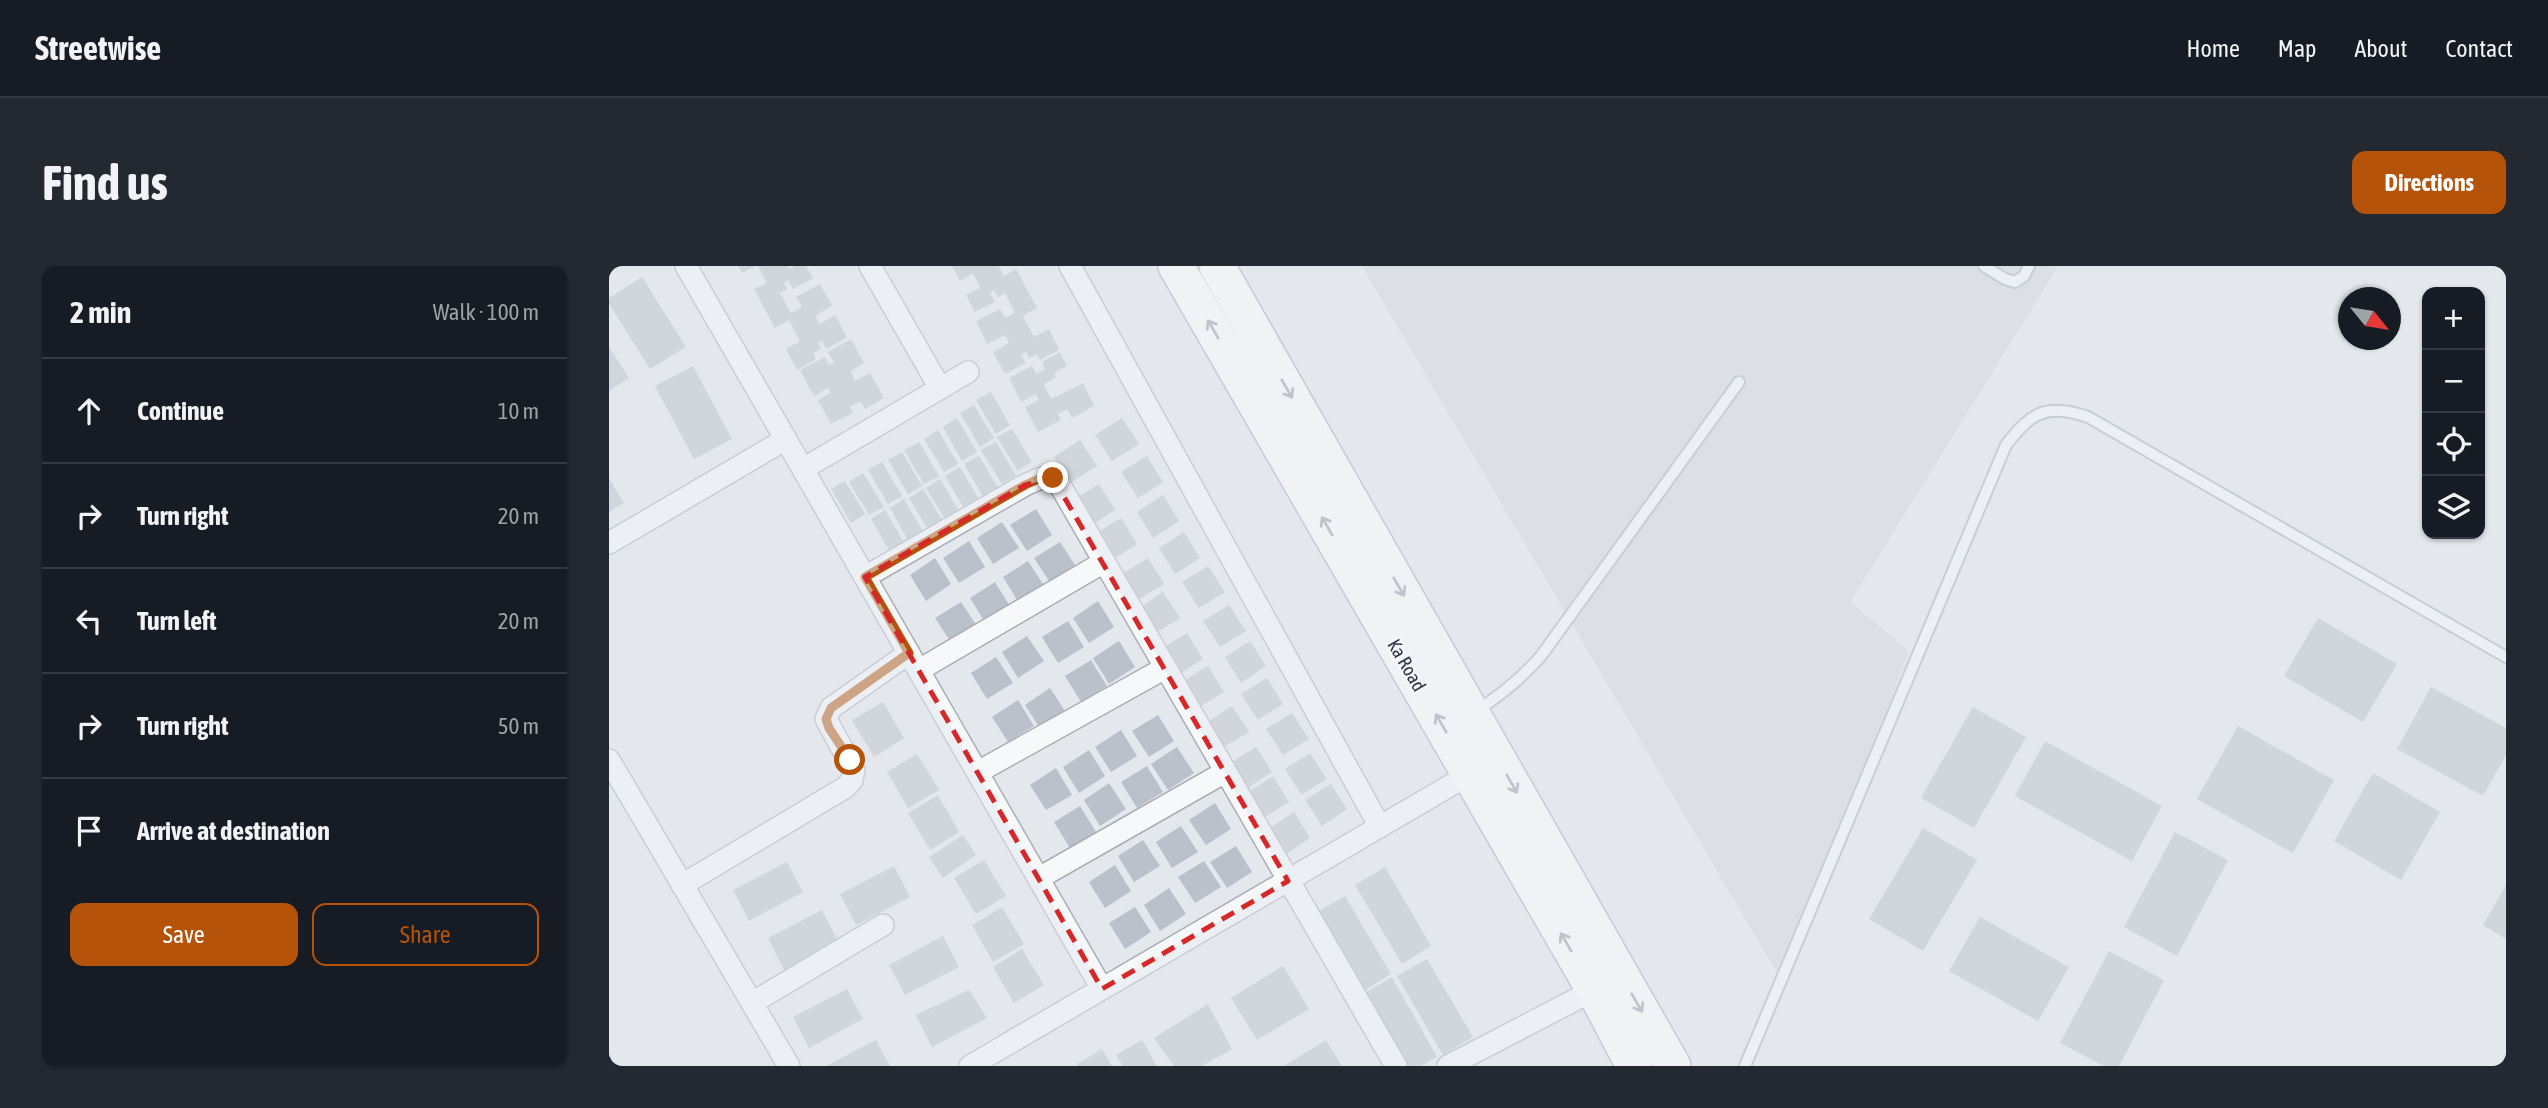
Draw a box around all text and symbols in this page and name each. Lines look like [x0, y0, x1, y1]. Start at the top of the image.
text: Streetwise [35, 29, 161, 67]
text: Home [2186, 35, 2240, 62]
text: Map [2278, 35, 2316, 62]
text: About [2354, 35, 2407, 62]
text: Contact [2445, 35, 2513, 62]
button: Directions [2352, 151, 2506, 214]
text: Find us [42, 154, 168, 210]
north arrow [2338, 287, 2401, 350]
map controls [2422, 287, 2485, 539]
button: + [2422, 287, 2485, 350]
text: 2 min [70, 295, 131, 329]
text: Walk · 100 m [433, 299, 539, 325]
one-way arrow [1206, 320, 1220, 340]
button: − [2422, 350, 2485, 413]
one-way arrow [1280, 379, 1294, 399]
icon: ahead [70, 392, 108, 430]
text: Continue [137, 396, 224, 426]
text: 10 m [498, 398, 539, 424]
button: locate [2422, 413, 2485, 476]
route end [1037, 462, 1068, 493]
button: layers [2422, 476, 2485, 539]
icon: right [70, 497, 108, 535]
text: Turn right [137, 501, 228, 531]
text: 20 m [498, 503, 539, 529]
one-way arrow [1320, 517, 1334, 537]
one-way arrow [1392, 576, 1406, 596]
icon: left [70, 602, 108, 640]
text: Turn left [137, 606, 217, 636]
text: 20 m [498, 608, 539, 634]
street label: Ka Road [1383, 635, 1431, 695]
icon: right [70, 707, 108, 745]
text: Turn right [137, 711, 228, 741]
text: 50 m [498, 713, 539, 739]
one-way arrow [1434, 713, 1447, 734]
route start [834, 744, 865, 775]
one-way arrow [1505, 774, 1519, 794]
icon: arrive [70, 812, 108, 850]
text: Arrive at destination [137, 816, 330, 846]
button: Save [70, 903, 298, 966]
button: Share [312, 903, 539, 966]
one-way arrow [1559, 932, 1573, 952]
one-way arrow [1630, 993, 1644, 1013]

